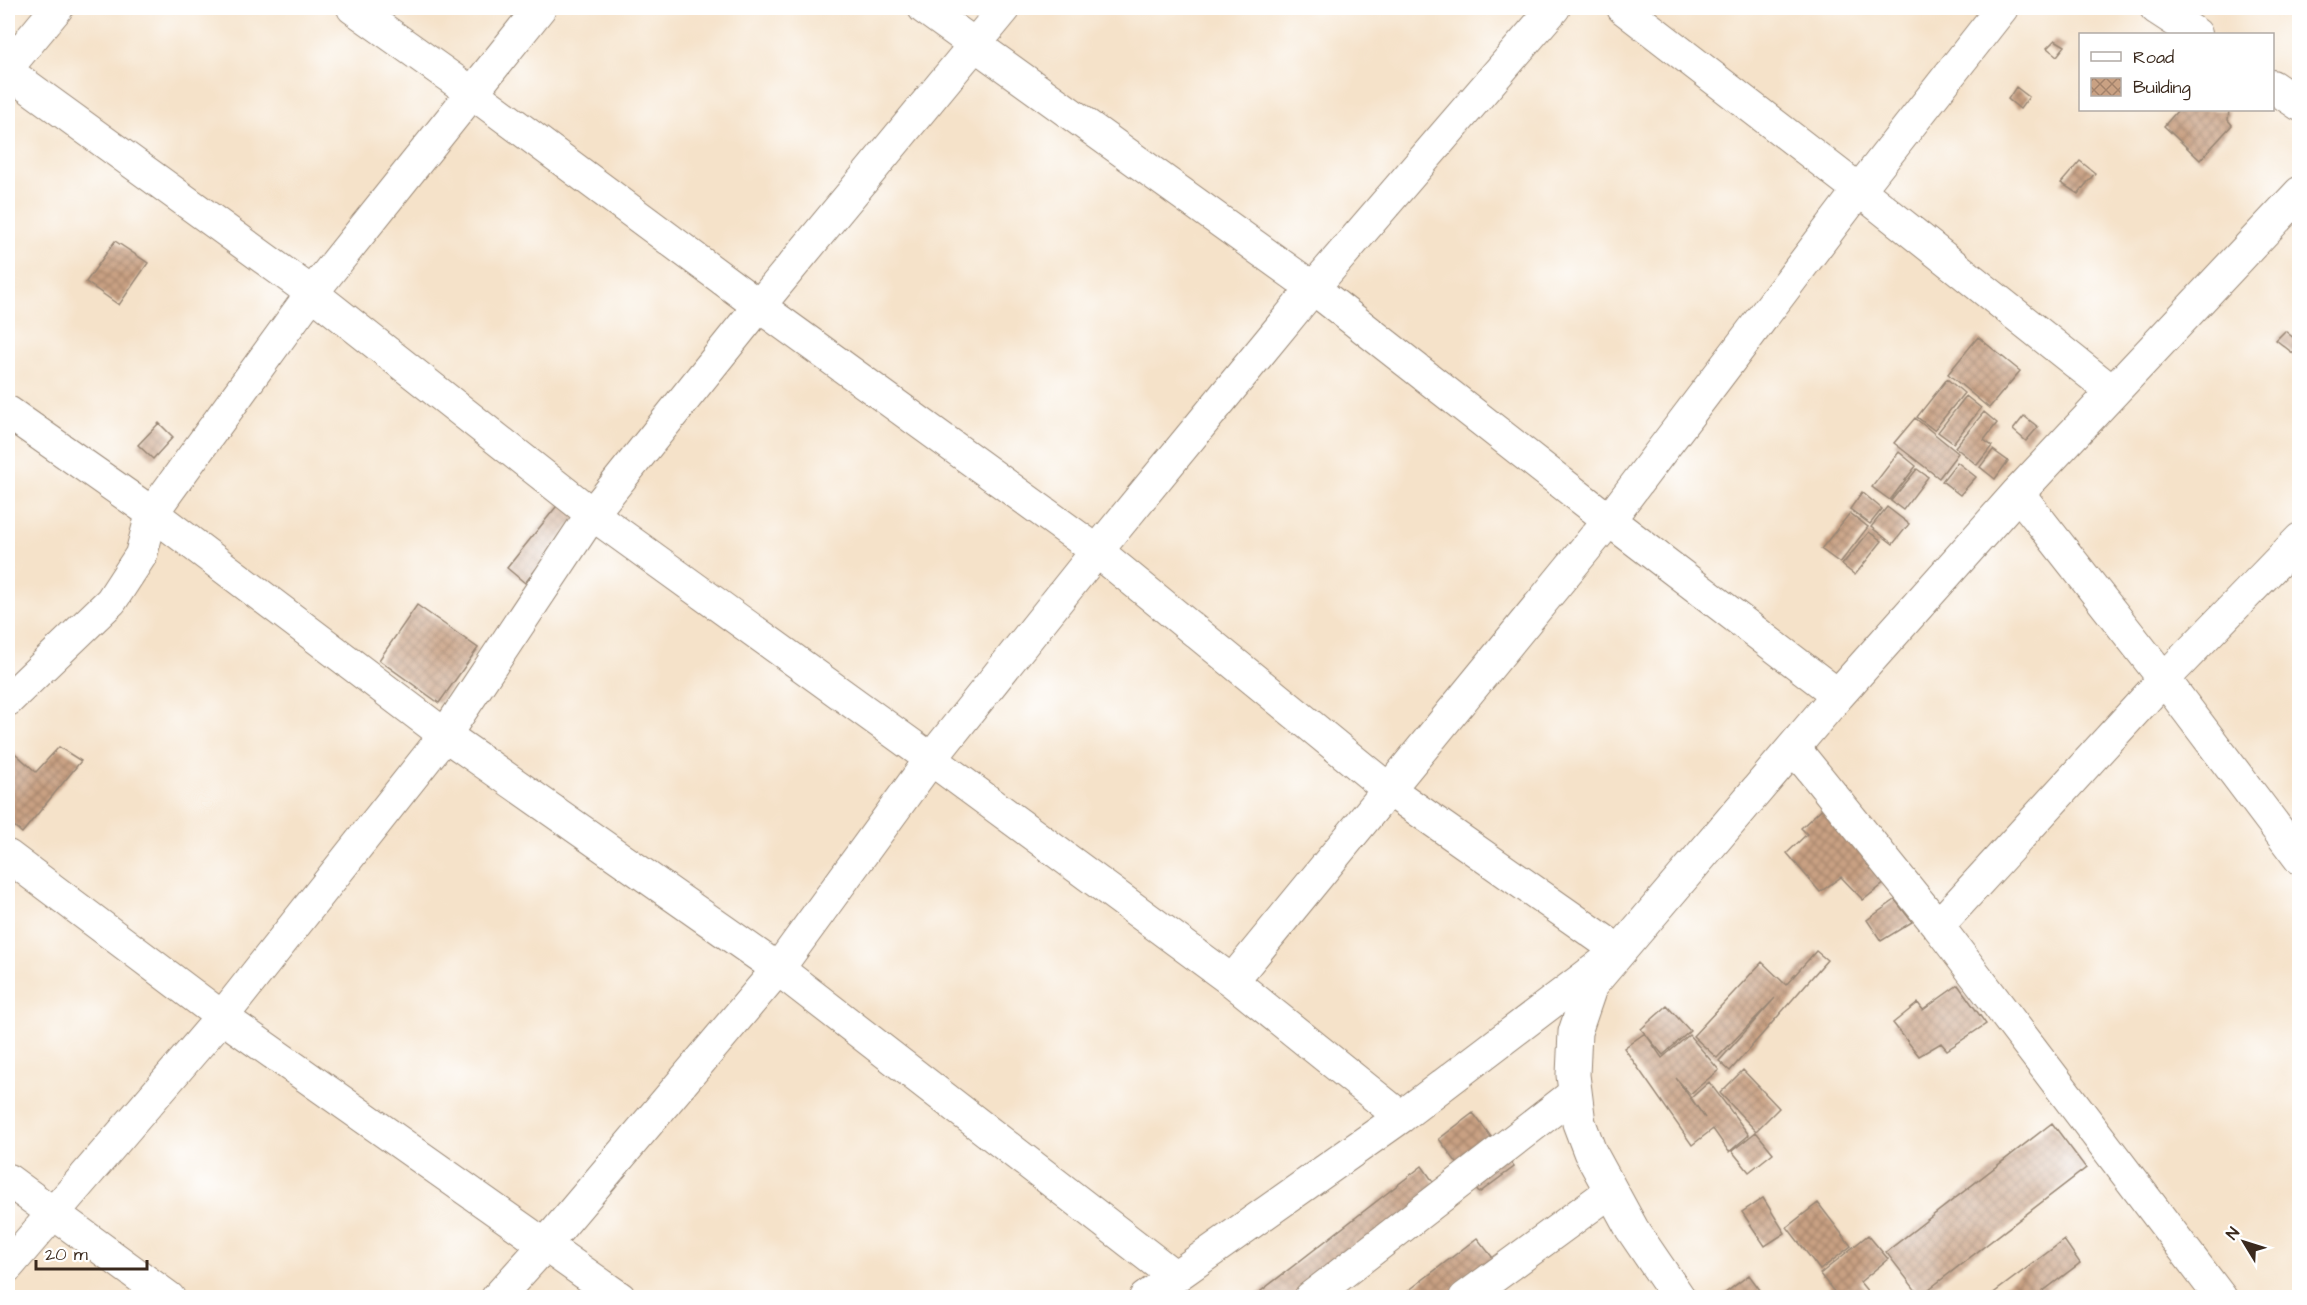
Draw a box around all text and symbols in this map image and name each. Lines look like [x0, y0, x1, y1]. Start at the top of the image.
legend [2079, 33, 2274, 111]
text: Road [2133, 45, 2174, 70]
text: Building [2133, 75, 2191, 101]
north arrow [2214, 1212, 2274, 1272]
text: N [2221, 1223, 2245, 1244]
scale bar [36, 1233, 147, 1271]
text: 20 m [45, 1242, 88, 1267]

